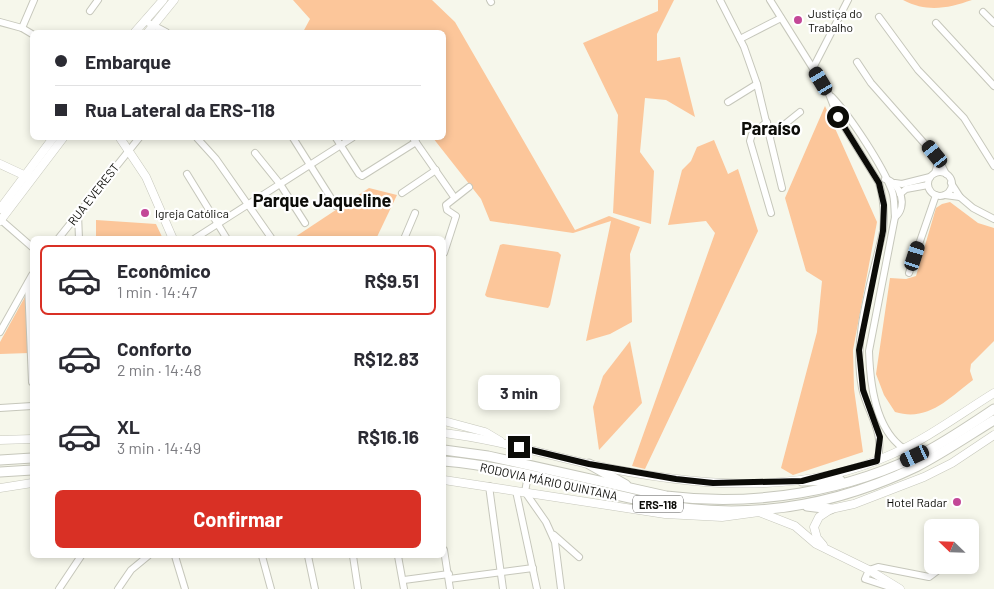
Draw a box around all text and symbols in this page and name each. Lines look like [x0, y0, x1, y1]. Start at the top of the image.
place label: Justiça do Trabalho [808, 6, 862, 34]
marker: Justiça do Trabalho [792, 14, 804, 26]
text: Embarque [85, 50, 171, 73]
car [806, 64, 835, 98]
text: Rua Lateral da ERS-118 [85, 98, 275, 121]
route start [827, 106, 849, 128]
district label: Paraíso [741, 117, 801, 139]
car [919, 138, 950, 170]
street label: RUA EVEREST [65, 160, 122, 228]
district label: Parque Jaqueline [253, 189, 391, 211]
place label: Igreja Católica [155, 206, 229, 220]
marker: Igreja Católica [139, 207, 151, 219]
car [903, 239, 926, 273]
icon: car [57, 258, 102, 303]
text: Econômico [117, 259, 211, 282]
text: R$9.51 [364, 269, 419, 292]
text: 1 min · 14:47 [117, 282, 197, 301]
icon: car [57, 336, 102, 381]
text: Conforto [117, 337, 192, 360]
text: R$12.83 [353, 347, 419, 370]
text: 2 min · 14:48 [117, 360, 201, 379]
callout: 3 min [478, 374, 560, 410]
text: 3 min [500, 383, 538, 402]
icon: car [57, 414, 102, 459]
text: XL [117, 415, 140, 438]
text: R$16.16 [357, 425, 419, 448]
route end [508, 436, 530, 458]
text: 3 min · 14:49 [117, 438, 201, 457]
car [898, 443, 931, 469]
street label: RODOVIA MÁRIO QUINTANA [479, 460, 619, 502]
button: Confirmar [55, 490, 421, 548]
place label: Hotel Radar [886, 495, 948, 509]
road number: ERS-118 [633, 496, 683, 512]
marker: Hotel Radar [951, 496, 963, 508]
north arrow [924, 519, 979, 574]
map controls [924, 519, 979, 574]

